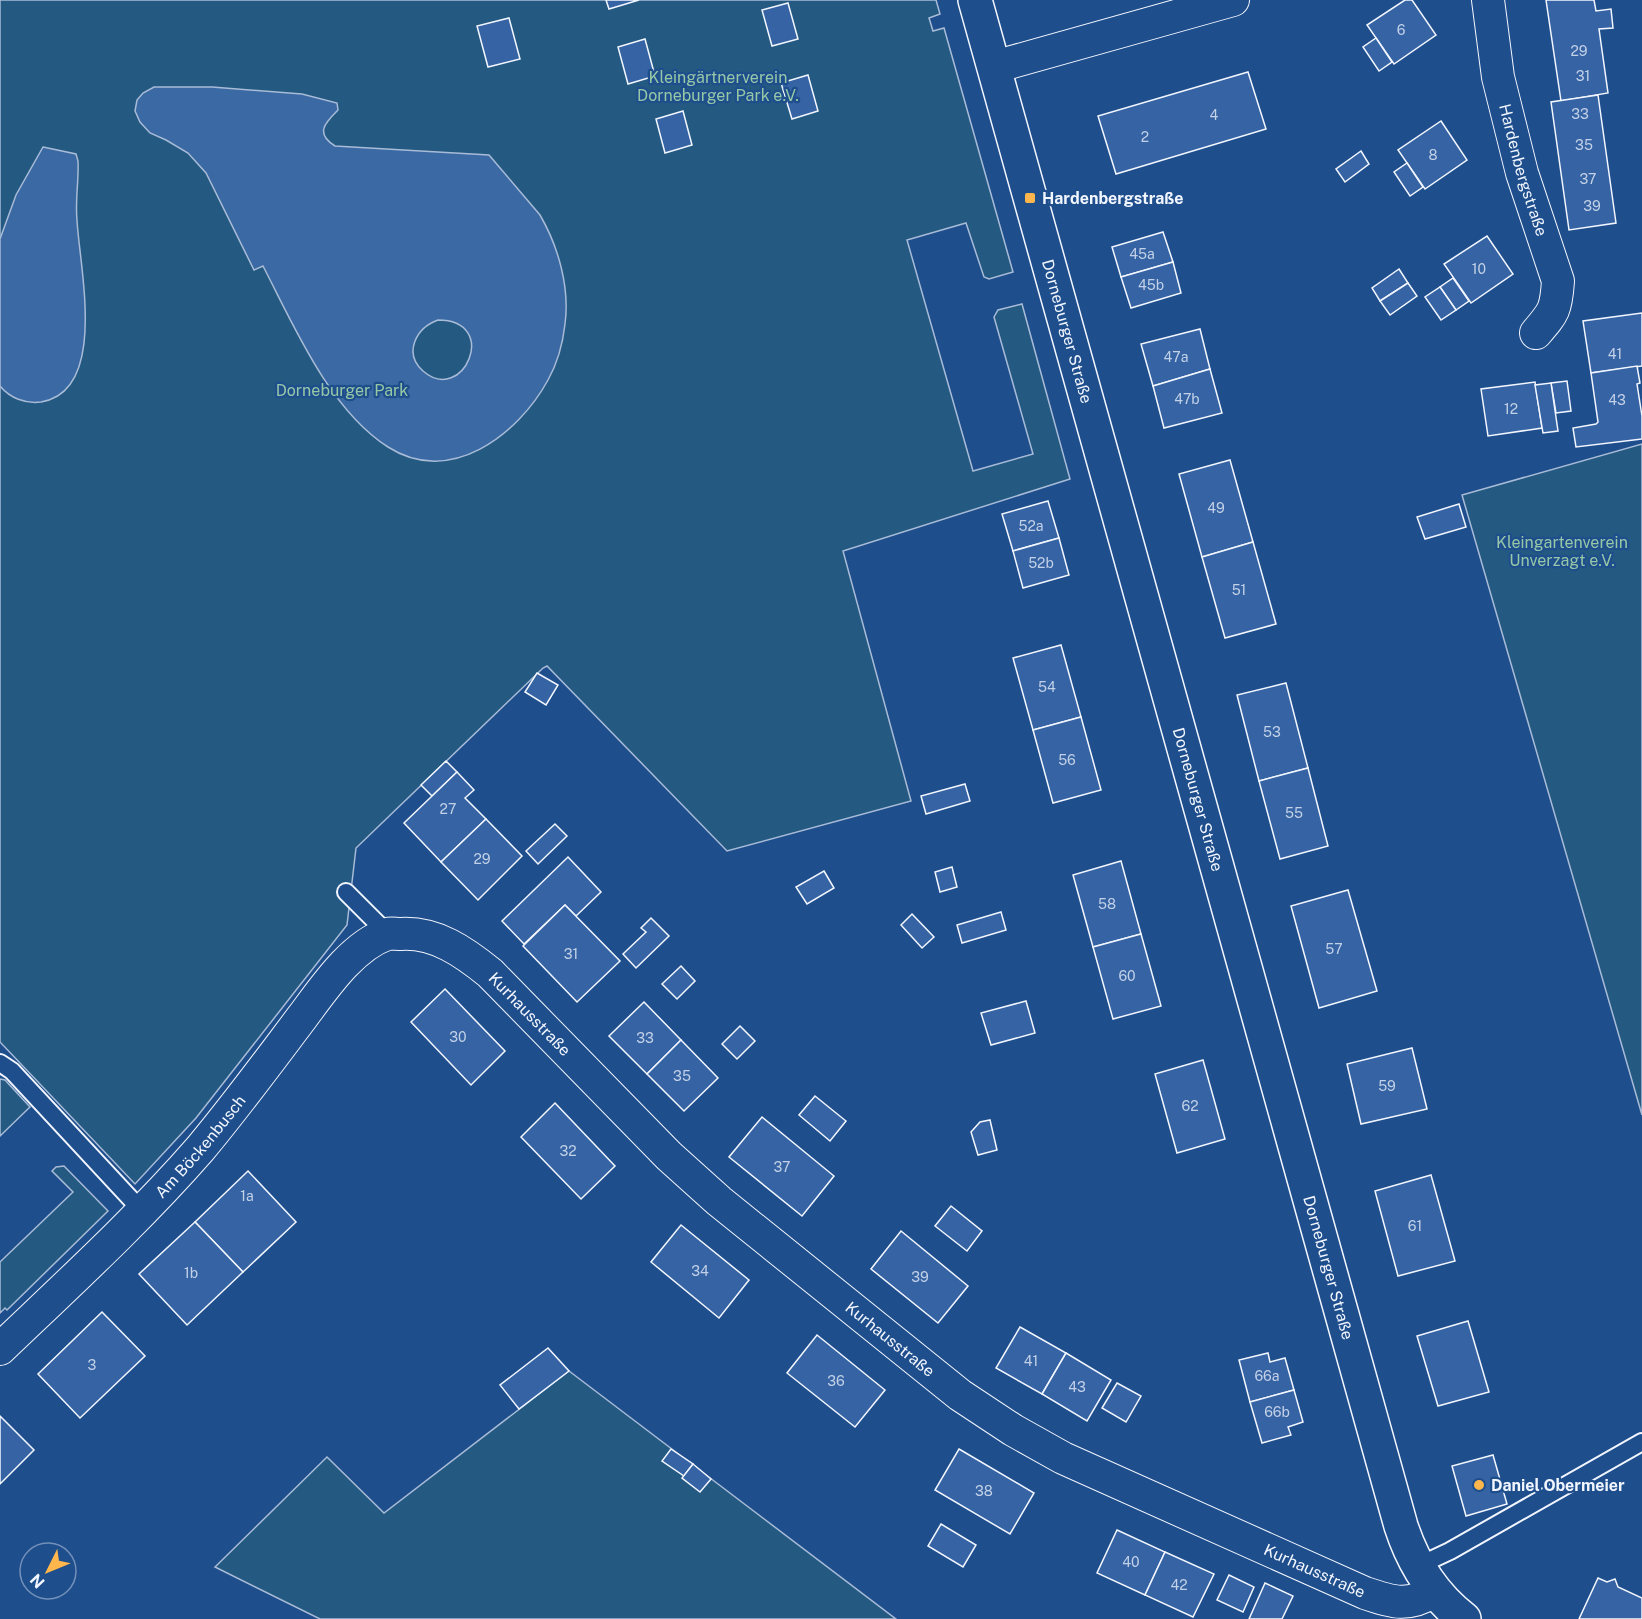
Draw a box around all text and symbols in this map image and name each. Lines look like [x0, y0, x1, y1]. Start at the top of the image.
house number: 6 [1397, 22, 1406, 38]
house number: 29 [1570, 43, 1588, 59]
park label: Kleingärtnerverein Dorneburger Park e.V. [637, 68, 799, 105]
house number: 31 [1576, 68, 1590, 84]
street label: Hardenbergstraße [1495, 102, 1551, 239]
house number: 33 [1571, 106, 1589, 122]
house number: 4 [1210, 107, 1219, 123]
house number: 2 [1141, 129, 1149, 145]
house number: 35 [1575, 137, 1593, 153]
house number: 8 [1428, 147, 1438, 163]
house number: 37 [1580, 171, 1596, 187]
place label: Hardenbergstraße [1042, 189, 1183, 208]
marker: Hardenbergstraße [1023, 191, 1037, 205]
house number: 39 [1583, 198, 1601, 214]
house number: 45a [1129, 246, 1155, 262]
street label: Dorneburger Straße [1038, 257, 1096, 406]
house number: 10 [1472, 261, 1486, 277]
house number: 45b [1138, 277, 1164, 293]
house number: 41 [1608, 346, 1622, 362]
house number: 47a [1164, 349, 1188, 365]
park label: Dorneburger Park [276, 381, 408, 400]
house number: 47b [1174, 391, 1200, 407]
house number: 43 [1608, 392, 1626, 408]
house number: 12 [1504, 401, 1518, 417]
house number: 49 [1207, 500, 1225, 516]
house number: 52a [1018, 518, 1044, 534]
park label: Kleingartenverein Unverzagt e.V. [1496, 533, 1628, 570]
house number: 52b [1028, 555, 1054, 571]
house number: 51 [1232, 582, 1246, 598]
house number: 54 [1038, 679, 1056, 695]
house number: 53 [1263, 724, 1281, 740]
street label: Dorneburger Straße [1169, 725, 1227, 874]
house number: 56 [1058, 752, 1076, 768]
house number: 27 [440, 801, 456, 817]
house number: 55 [1285, 805, 1303, 821]
house number: 29 [473, 851, 491, 867]
house number: 58 [1098, 896, 1116, 912]
house number: 57 [1325, 941, 1343, 957]
house number: 31 [564, 946, 578, 962]
house number: 60 [1118, 968, 1136, 984]
street label: Kurhausstraße [485, 969, 575, 1060]
house number: 30 [449, 1029, 467, 1045]
house number: 33 [636, 1030, 654, 1046]
house number: 35 [673, 1068, 691, 1084]
house number: 59 [1378, 1078, 1396, 1094]
street label: Am Böckenbusch [151, 1091, 250, 1202]
house number: 62 [1181, 1098, 1199, 1114]
house number: 32 [559, 1143, 577, 1159]
house number: 37 [774, 1159, 790, 1175]
house number: 1a [240, 1188, 254, 1204]
street label: Dorneburger Straße [1299, 1194, 1357, 1342]
house number: 61 [1408, 1218, 1422, 1234]
house number: 34 [691, 1263, 709, 1279]
house number: 1b [184, 1265, 198, 1281]
house number: 39 [911, 1269, 929, 1285]
street label: Kurhausstraße [842, 1298, 938, 1381]
house number: 41 [1024, 1353, 1038, 1369]
house number: 3 [88, 1357, 97, 1373]
house number: 66a [1254, 1368, 1280, 1384]
house number: 36 [827, 1373, 845, 1389]
house number: 43 [1068, 1379, 1086, 1395]
house number: 66b [1264, 1404, 1290, 1420]
place label: Daniel Obermeier [1491, 1476, 1625, 1495]
marker: Daniel Obermeier [1472, 1478, 1486, 1492]
house number: 38 [975, 1483, 993, 1499]
street label: Kurhausstraße [1261, 1540, 1368, 1602]
north arrow [18, 1541, 78, 1601]
house number: 40 [1122, 1554, 1140, 1570]
text: N [26, 1570, 49, 1592]
house number: 42 [1170, 1577, 1188, 1593]

